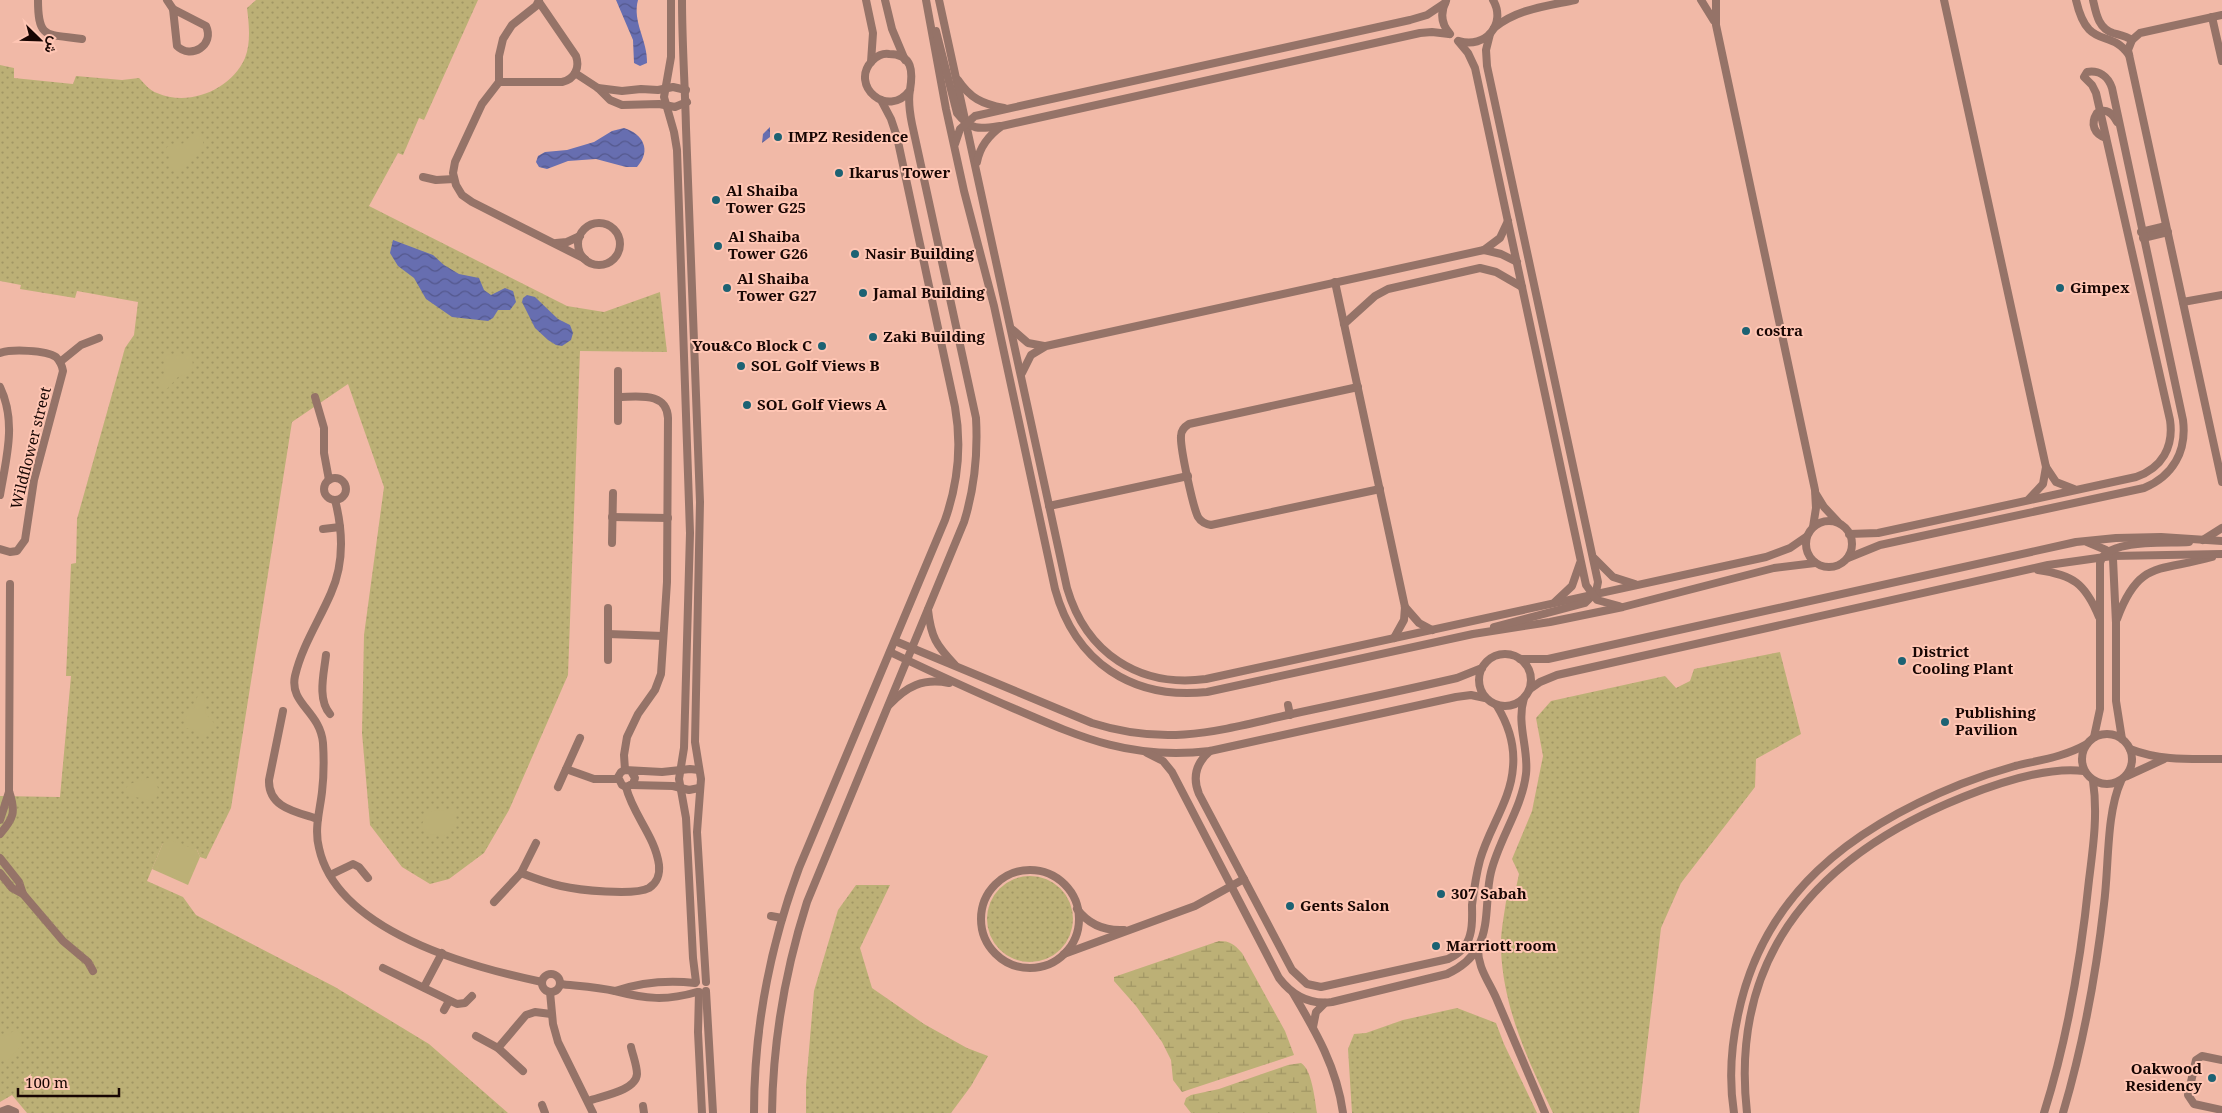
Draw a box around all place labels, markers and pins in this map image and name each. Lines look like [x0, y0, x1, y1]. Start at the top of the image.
place label: IMPZ Residence [788, 126, 908, 146]
marker: IMPZ Residence [772, 131, 784, 143]
place label: Ikarus Tower [849, 162, 950, 182]
marker: Ikarus Tower [833, 167, 845, 179]
place label: Al Shaiba Tower G25 [726, 180, 806, 217]
marker: Al Shaiba Tower G25 [710, 194, 722, 206]
place label: Al Shaiba Tower G26 [728, 226, 808, 263]
marker: Al Shaiba Tower G26 [712, 240, 724, 252]
place label: Nasir Building [865, 243, 975, 263]
marker: Nasir Building [849, 248, 861, 260]
place label: Al Shaiba Tower G27 [737, 268, 817, 305]
place label: Gimpex [2070, 277, 2130, 297]
marker: Al Shaiba Tower G27 [721, 282, 733, 294]
place label: Jamal Building [872, 282, 986, 302]
marker: Gimpex [2054, 282, 2066, 294]
marker: Jamal Building [857, 287, 869, 299]
place label: costra [1756, 320, 1803, 340]
marker: costra [1740, 325, 1752, 337]
place label: Zaki Building [883, 326, 985, 346]
marker: Zaki Building [867, 331, 879, 343]
place label: You&Co Block C [692, 335, 812, 355]
marker: You&Co Block C [816, 340, 828, 352]
place label: SOL Golf Views B [751, 355, 880, 375]
marker: SOL Golf Views B [735, 360, 747, 372]
place label: SOL Golf Views A [757, 394, 888, 414]
marker: SOL Golf Views A [741, 399, 753, 411]
place label: District Cooling Plant [1912, 641, 2013, 678]
marker: District Cooling Plant [1896, 655, 1908, 667]
place label: Publishing Pavilion [1955, 702, 2036, 739]
marker: Publishing Pavilion [1939, 716, 1951, 728]
place label: 307 Sabah [1451, 883, 1527, 903]
marker: 307 Sabah [1435, 888, 1447, 900]
place label: Gents Salon [1300, 895, 1390, 915]
marker: Gents Salon [1284, 900, 1296, 912]
place label: Marriott room [1446, 935, 1557, 955]
marker: Marriott room [1430, 940, 1442, 952]
place label: Oakwood Residency [2125, 1058, 2202, 1095]
marker: Oakwood Residency [2206, 1072, 2218, 1084]

